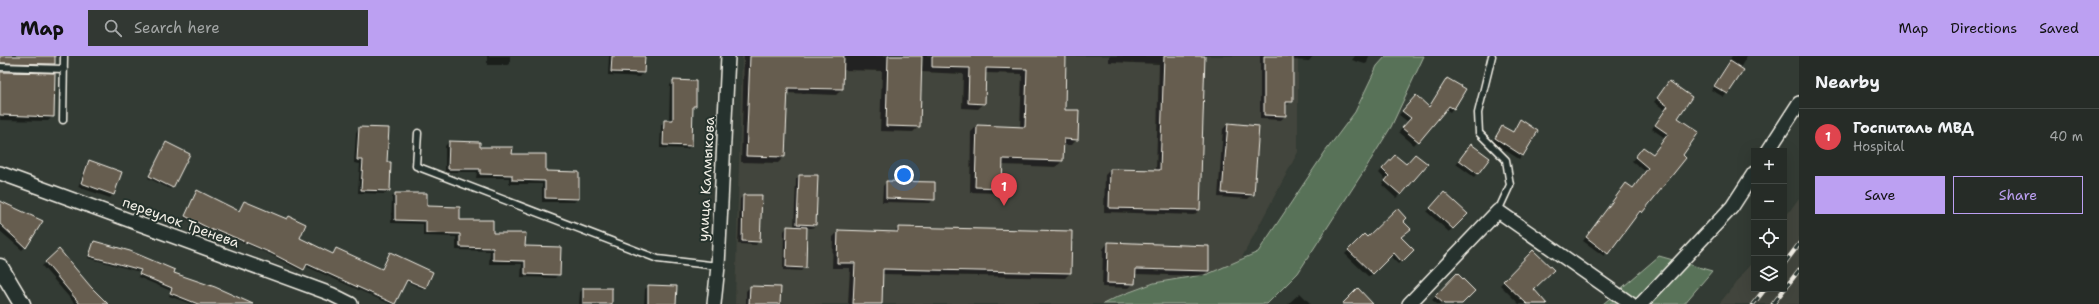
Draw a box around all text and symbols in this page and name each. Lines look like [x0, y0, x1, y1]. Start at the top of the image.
search box [88, 10, 368, 46]
text: Map [20, 16, 64, 41]
icon: search [102, 17, 124, 39]
text: Search here [134, 18, 220, 38]
text: Map [1899, 19, 1929, 37]
text: Directions [1951, 19, 2017, 37]
text: Saved [2039, 19, 2079, 37]
text: Nearby [1815, 71, 1880, 93]
street label: улица Калмыкова [694, 116, 718, 242]
text: Госпиталь МВД [1853, 118, 1974, 138]
text: 1 [1825, 128, 1831, 145]
text: 40 m [2049, 128, 2083, 145]
text: Hospital [1853, 138, 1904, 155]
map controls [1751, 148, 1787, 292]
button: + [1751, 148, 1787, 184]
your location [894, 165, 914, 185]
pin: 1 [991, 173, 1017, 206]
button: Save [1815, 176, 1945, 214]
button: Share [1953, 176, 2083, 214]
button: − [1751, 184, 1787, 220]
street label: переулок Тренева [120, 192, 242, 252]
button: locate [1751, 220, 1787, 256]
button: layers [1751, 256, 1787, 292]

